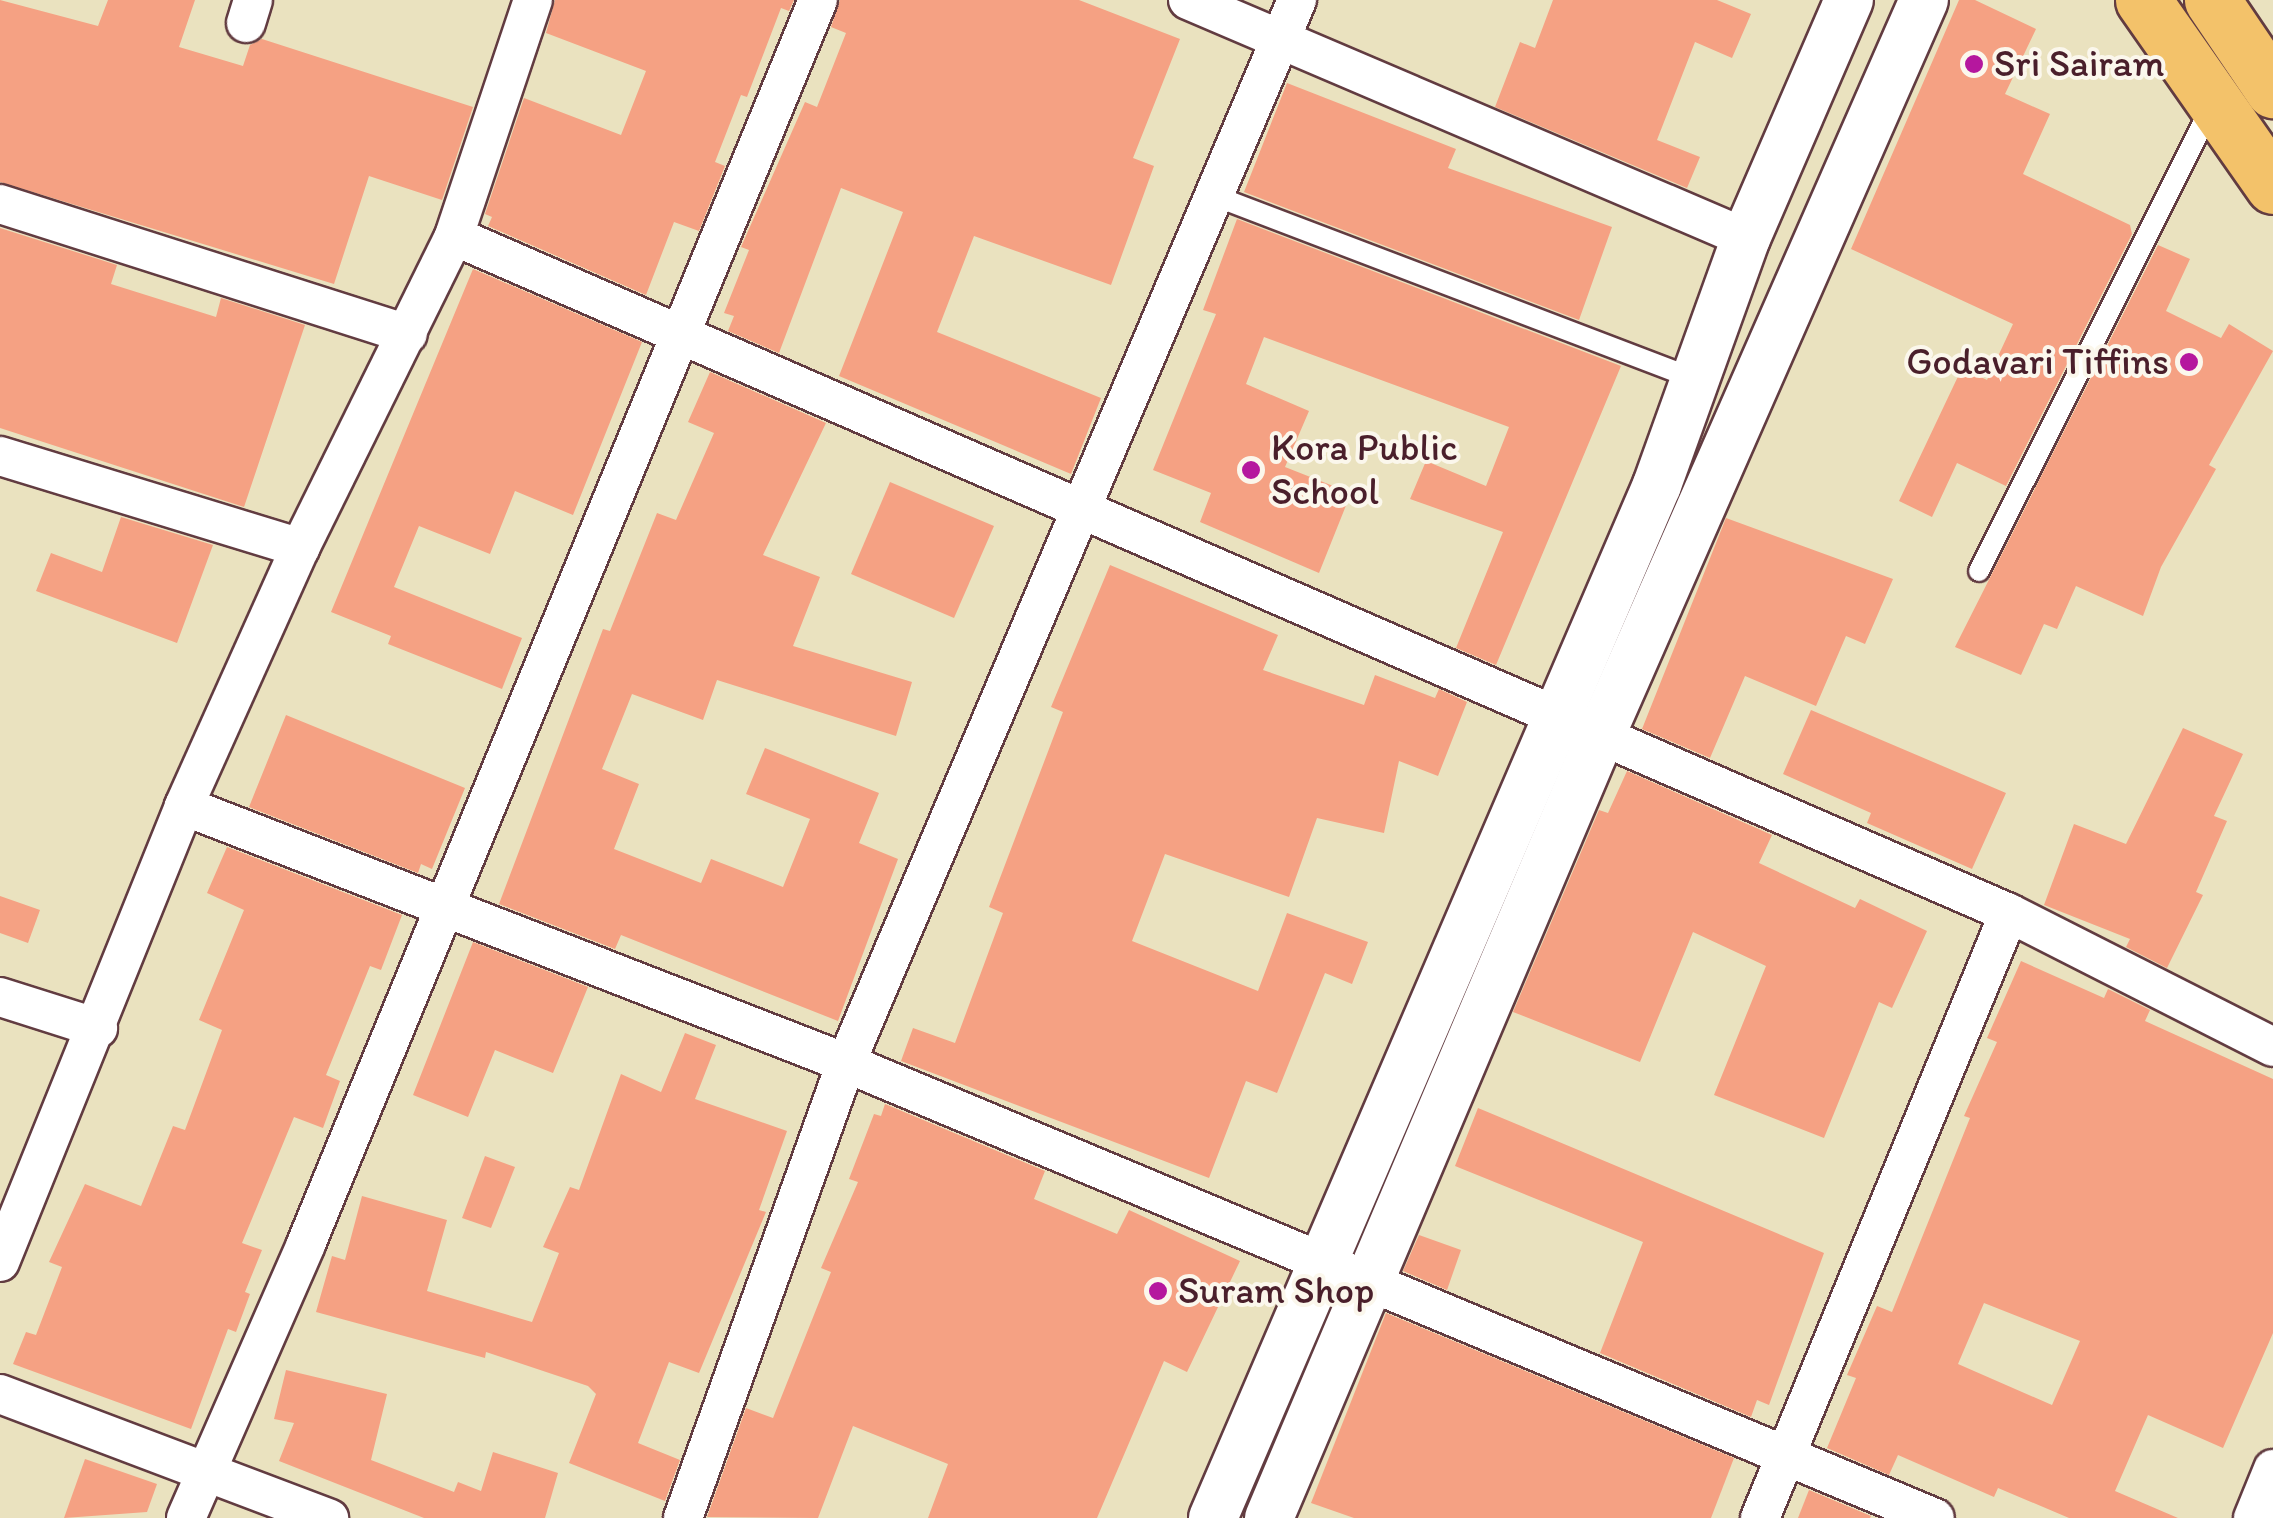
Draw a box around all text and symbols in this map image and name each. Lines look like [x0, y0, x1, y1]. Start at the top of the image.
place label: Sri Sairam [1994, 41, 2165, 87]
marker: Sri Sairam [1963, 53, 1985, 75]
place label: Godavari Tiffins [1906, 339, 2169, 385]
marker: Godavari Tiffins [2178, 351, 2200, 373]
place label: Kora Public School [1271, 425, 1458, 514]
marker: Kora Public School [1240, 459, 1262, 481]
place label: Suram Shop [1178, 1268, 1373, 1314]
marker: Suram Shop [1147, 1280, 1169, 1302]

